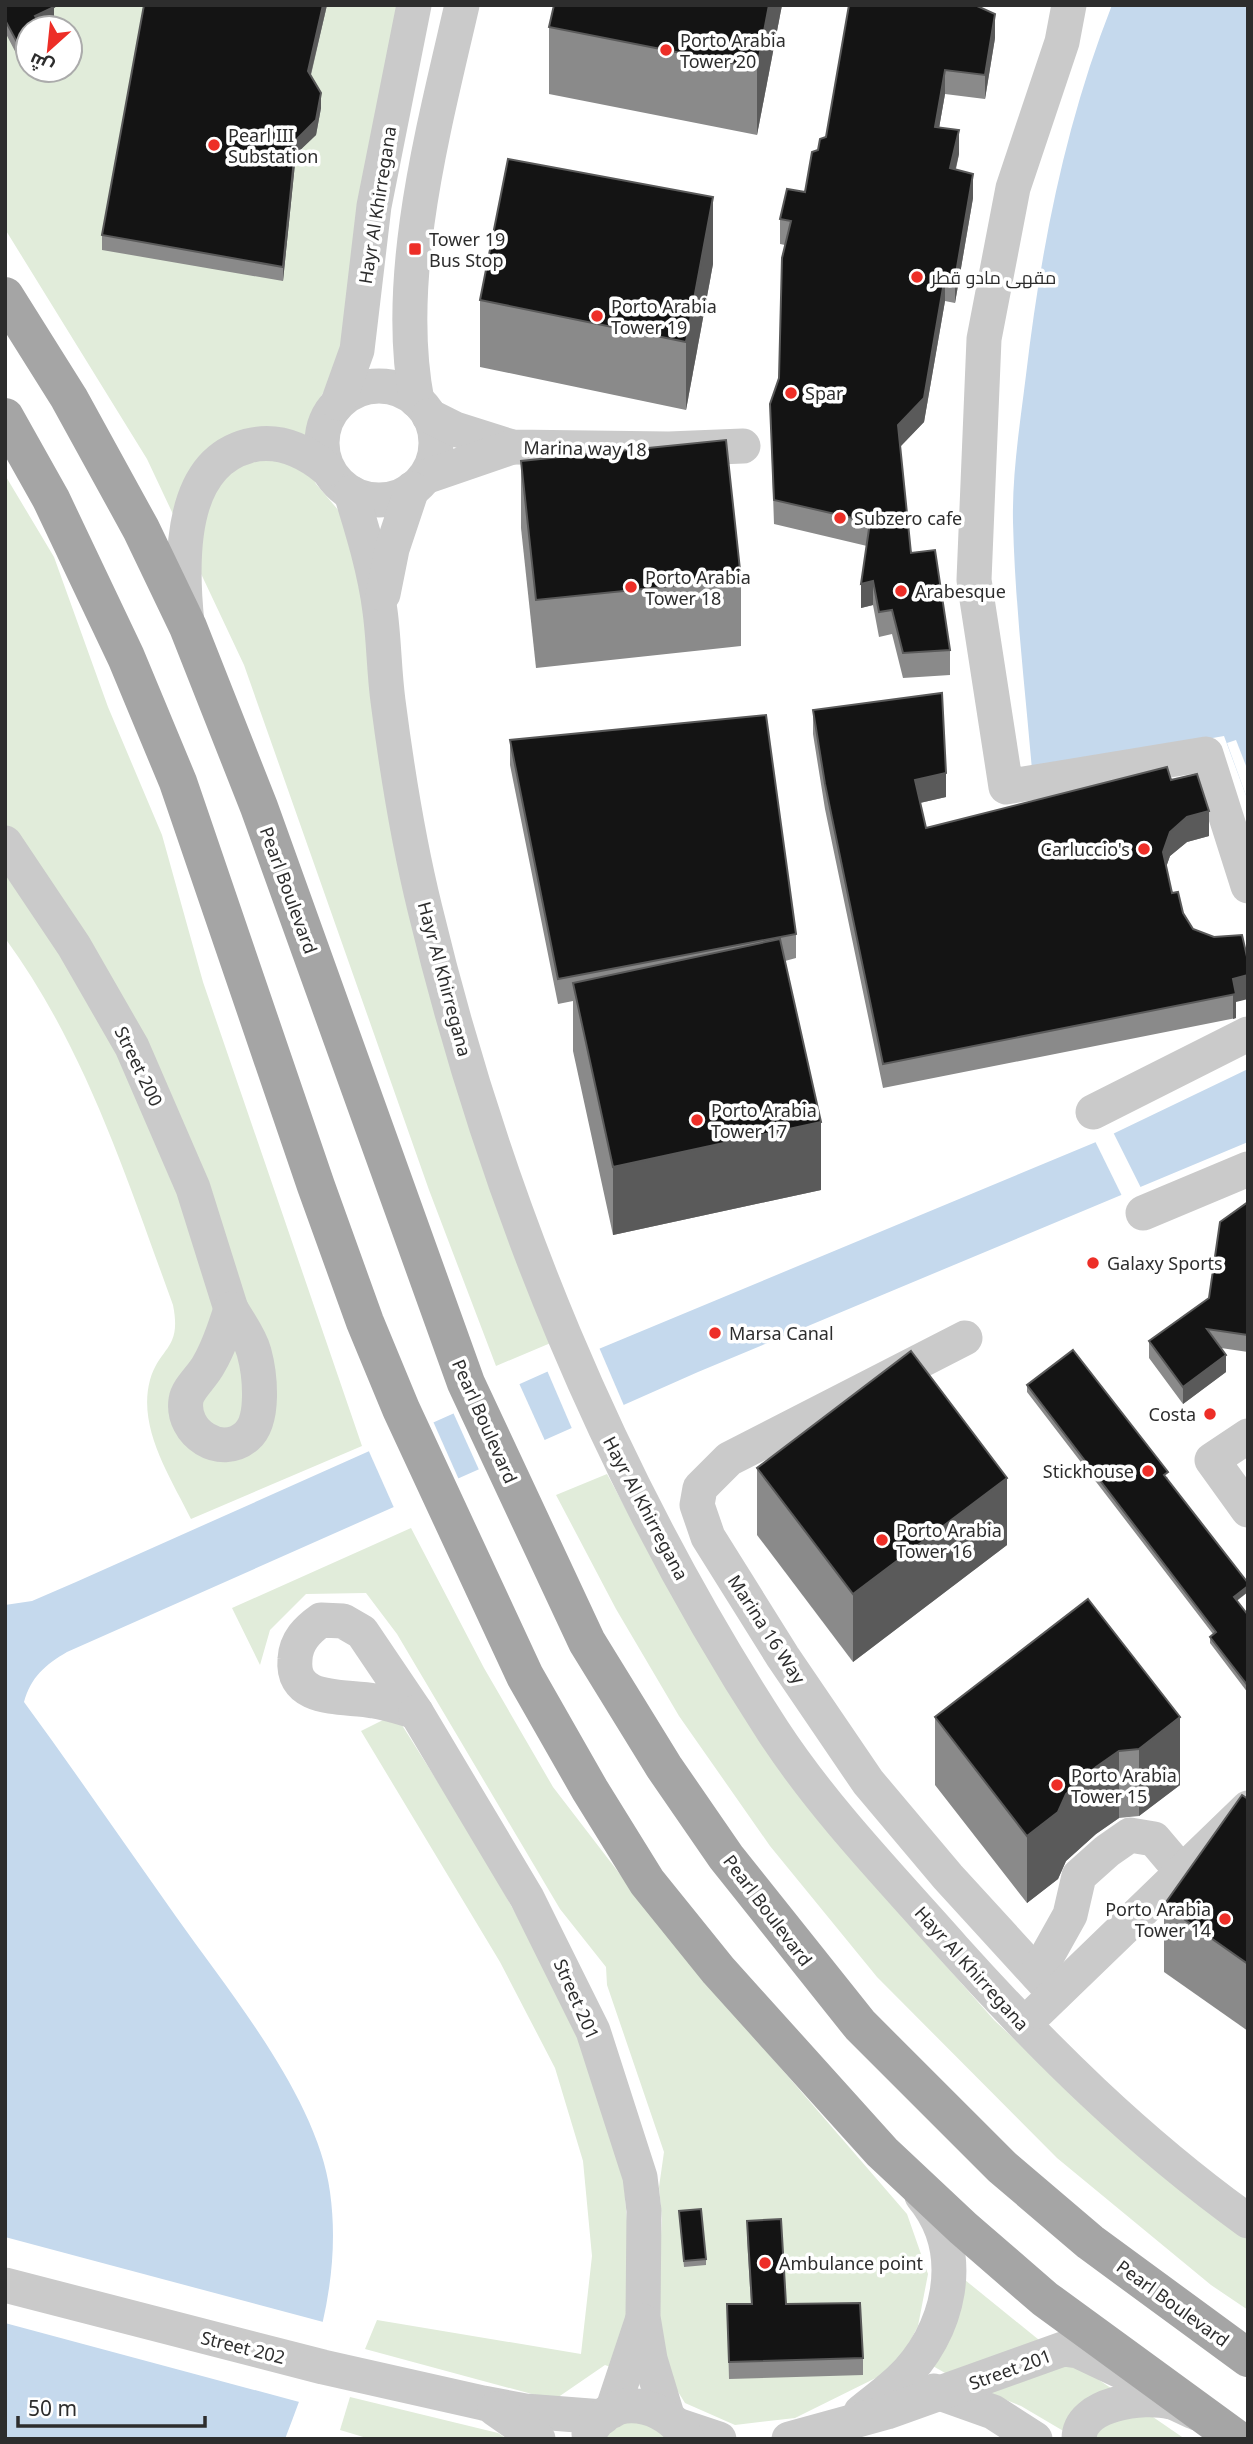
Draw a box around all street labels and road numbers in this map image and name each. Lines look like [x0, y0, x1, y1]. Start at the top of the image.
street label: Hayr Al Khirregana [353, 124, 401, 286]
street label: Marina way 18 [523, 435, 647, 461]
street label: Pearl Boulevard [255, 823, 323, 957]
street label: Hayr Al Khirregana [413, 899, 477, 1059]
street label: Street 200 [109, 1022, 169, 1110]
street label: Pearl Boulevard [447, 1355, 523, 1487]
street label: Hayr Al Khirregana [598, 1432, 694, 1584]
street label: Marina 16 Way [723, 1570, 812, 1689]
street label: Pearl Boulevard [718, 1849, 818, 1971]
street label: Hayr Al Khirregana [910, 1901, 1034, 2035]
street label: Street 201 [549, 1955, 605, 2043]
street label: Pearl Boulevard [1112, 2254, 1234, 2352]
street label: Street 202 [198, 2325, 288, 2369]
street label: Street 201 [966, 2343, 1054, 2395]

